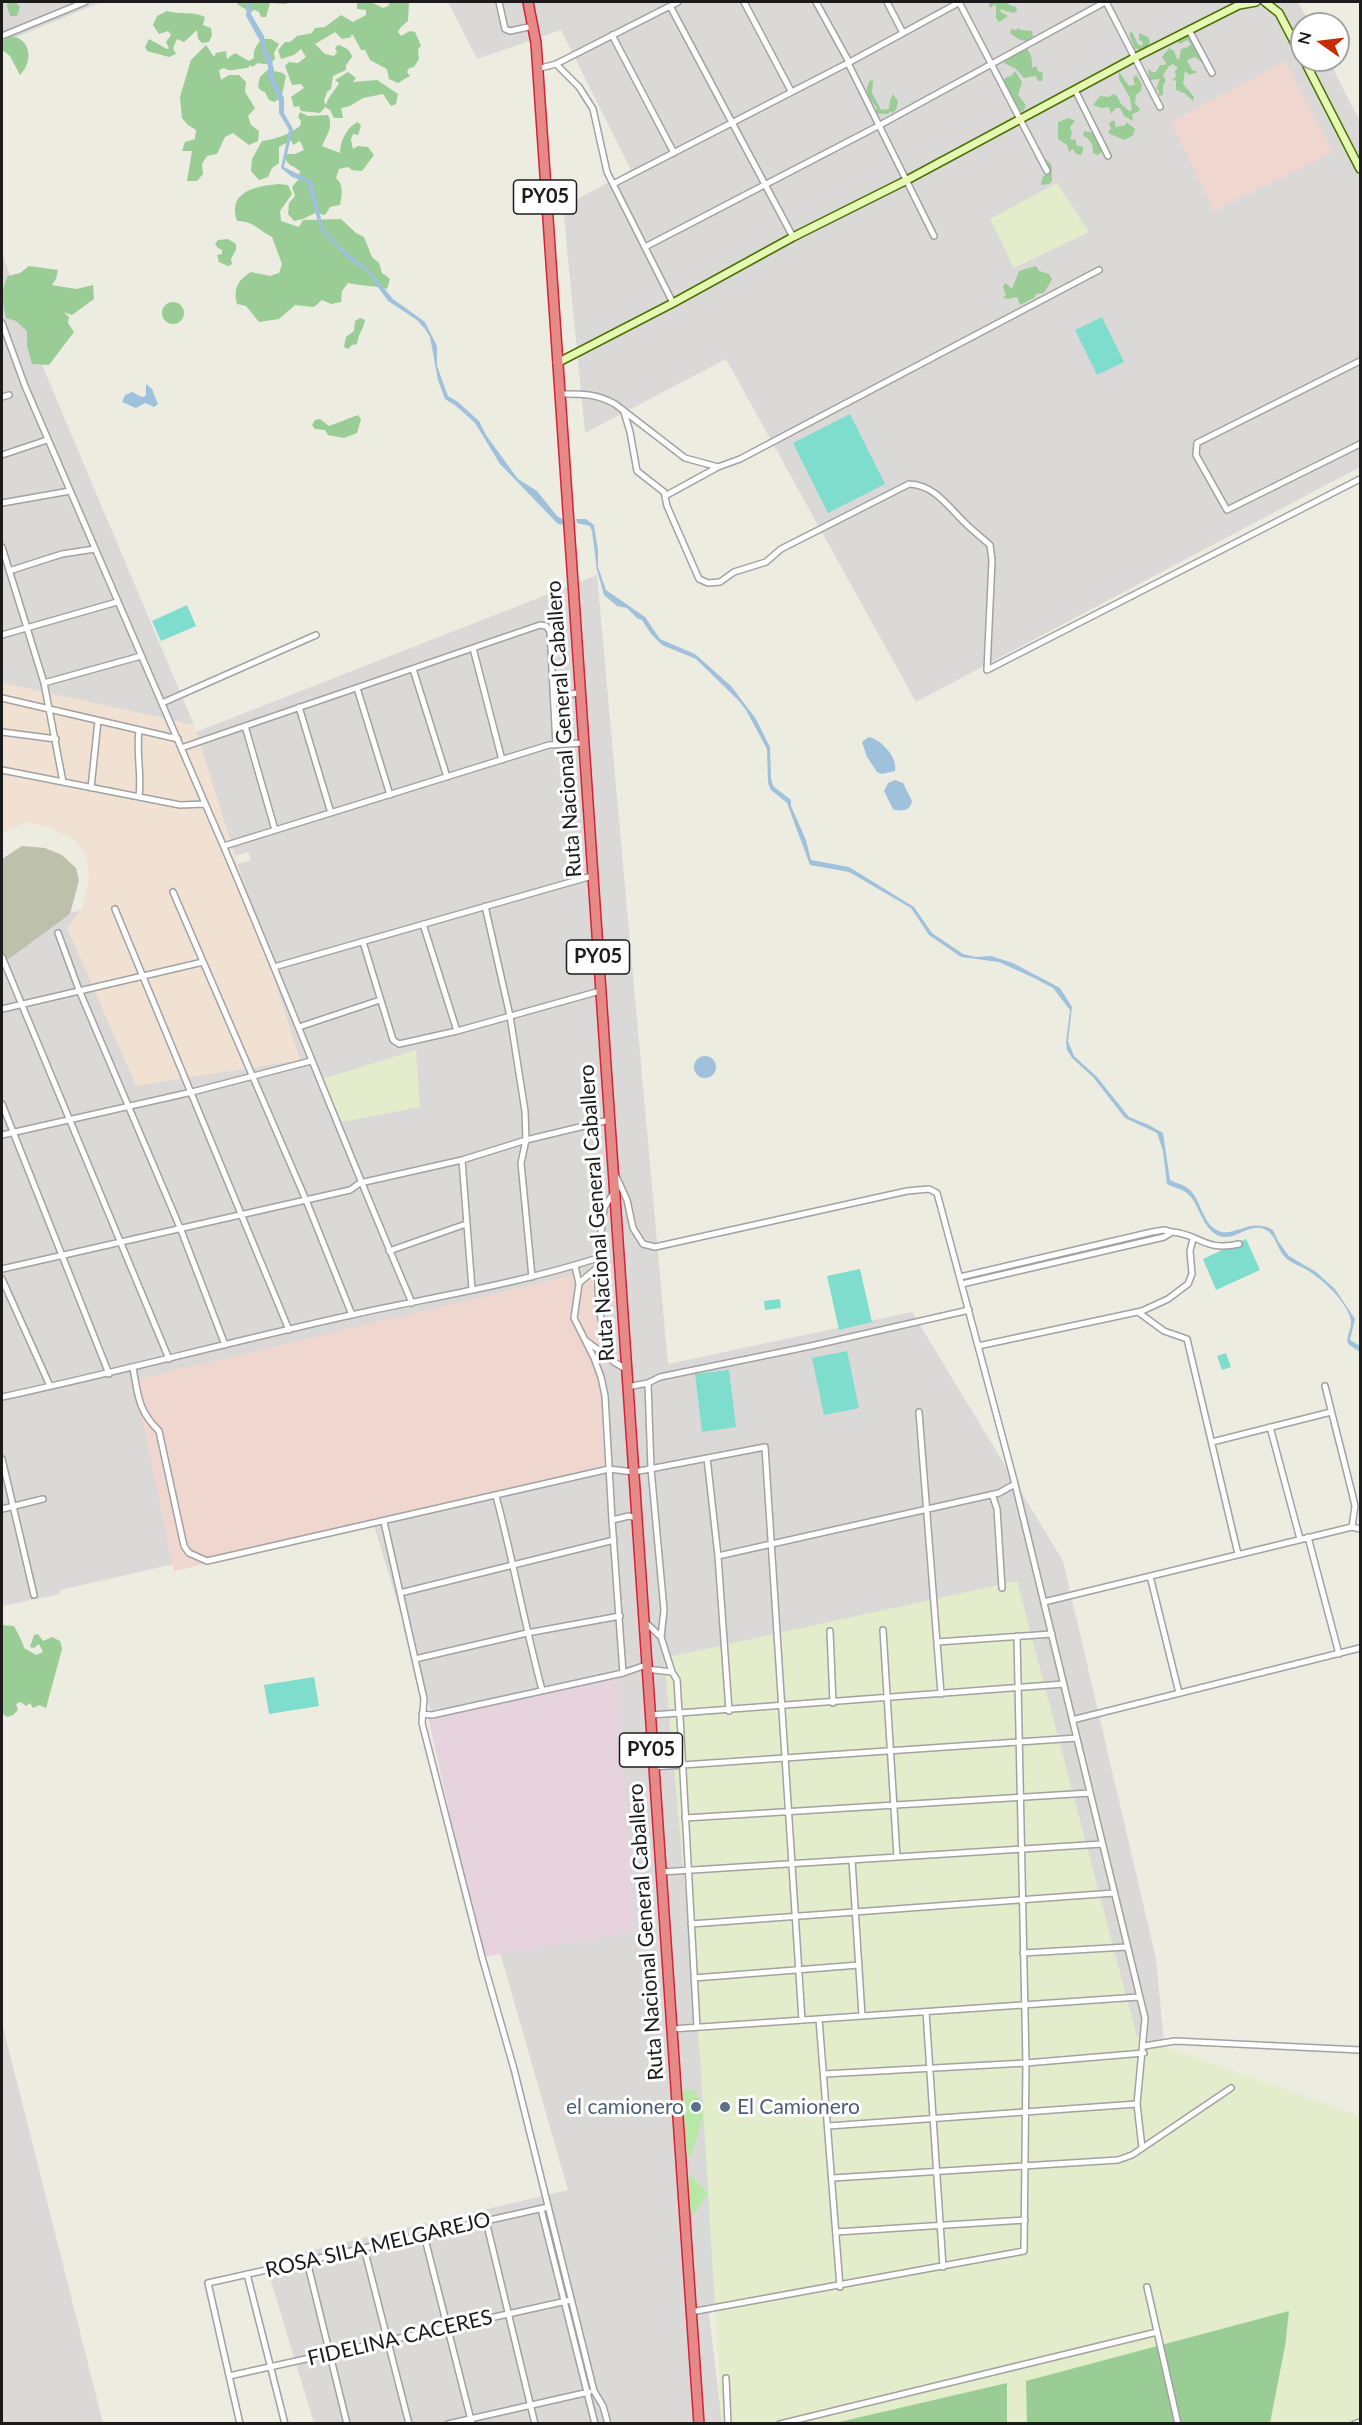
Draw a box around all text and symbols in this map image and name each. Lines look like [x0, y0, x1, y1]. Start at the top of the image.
north arrow [1290, 12, 1350, 72]
text: N [1293, 30, 1315, 46]
road number: PY05 [514, 180, 576, 214]
street label: Ruta Nacional General Caballero [541, 580, 587, 878]
road number: PY05 [566, 940, 630, 974]
street label: Ruta Nacional General Caballero [574, 1064, 620, 1362]
road number: PY05 [620, 1733, 682, 1767]
street label: Ruta Nacional General Caballero [623, 1783, 669, 2081]
place label: el camionero [566, 2094, 684, 2120]
place label: El Camionero [737, 2094, 860, 2120]
marker: el camionero [689, 2100, 703, 2114]
marker: El Camionero [718, 2100, 732, 2114]
street label: ROSA SILA MELGAREJO [263, 2207, 493, 2283]
street label: FIDELINA CACERES [305, 2304, 495, 2372]

